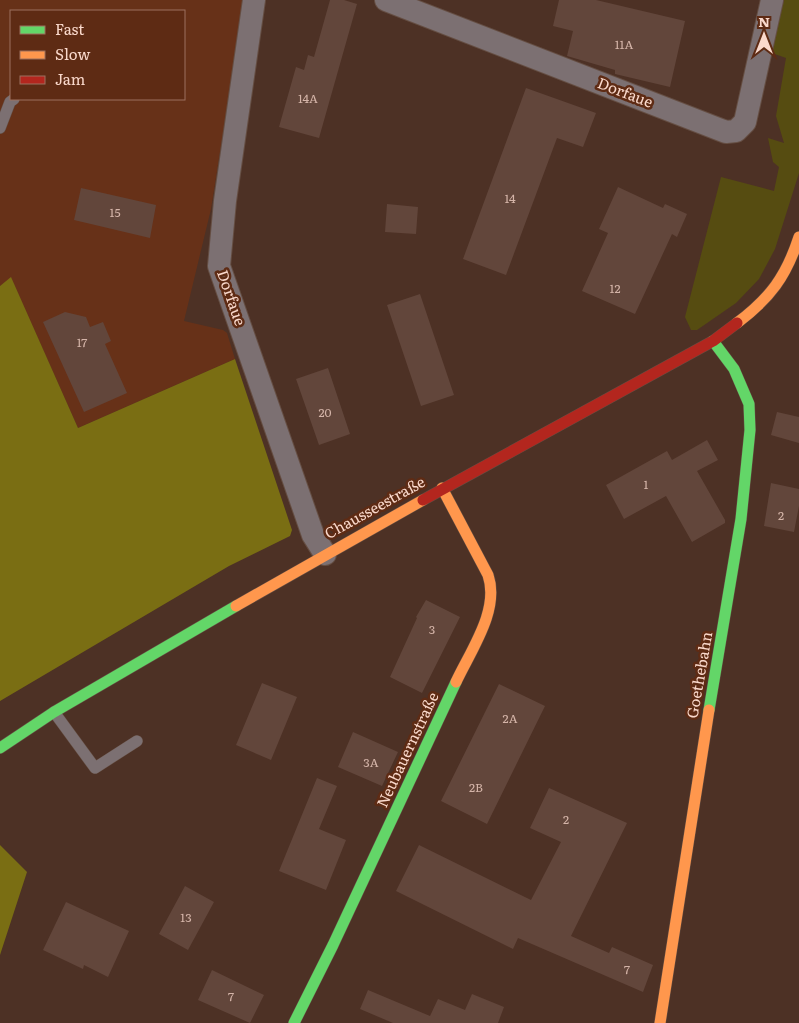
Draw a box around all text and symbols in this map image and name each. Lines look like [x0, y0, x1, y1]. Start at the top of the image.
legend [10, 10, 185, 100]
north arrow [739, 10, 789, 60]
text: N [758, 11, 770, 31]
text: Fast [55, 17, 84, 40]
house number: 11A [615, 35, 633, 53]
text: Slow [55, 42, 90, 65]
text: Jam [55, 67, 86, 90]
street label: Dorfaue [594, 70, 657, 113]
house number: 14A [298, 89, 318, 107]
house number: 14 [504, 189, 516, 207]
house number: 15 [110, 203, 120, 221]
street label: Dorfaue [212, 266, 253, 329]
house number: 12 [610, 279, 620, 297]
house number: 17 [77, 333, 87, 351]
house number: 20 [318, 403, 332, 421]
street label: Chausseestraße [320, 469, 429, 544]
house number: 1 [644, 475, 649, 493]
house number: 2 [778, 506, 784, 524]
house number: 3 [429, 620, 435, 638]
street label: Goethebahn [680, 629, 717, 720]
street label: Neubauernstraße [370, 688, 444, 811]
house number: 2A [503, 709, 518, 727]
house number: 3A [363, 753, 379, 771]
house number: 2B [469, 778, 483, 796]
house number: 2 [563, 810, 569, 828]
house number: 13 [180, 908, 192, 926]
house number: 7 [624, 960, 630, 978]
house number: 7 [228, 987, 234, 1005]

